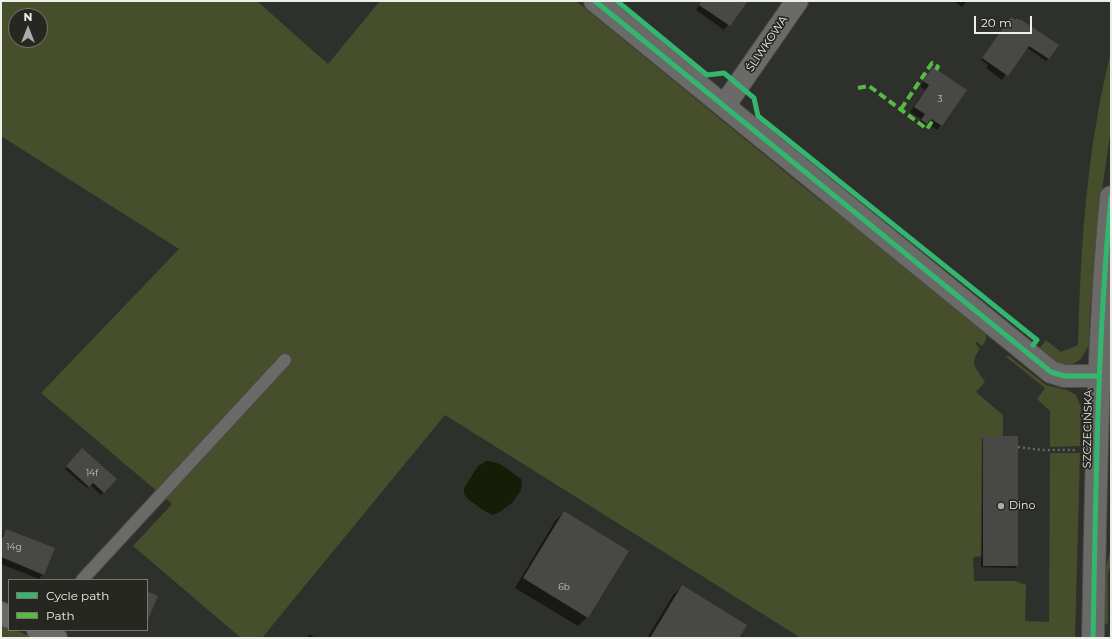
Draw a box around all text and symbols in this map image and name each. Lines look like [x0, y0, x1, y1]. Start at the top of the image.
north arrow [8, 8, 48, 48]
scale bar [976, 8, 1034, 34]
text: N [24, 10, 32, 24]
street label: ŚLIWKOWA [743, 14, 791, 74]
text: 20 m [981, 15, 1012, 30]
house number: 3 [937, 94, 943, 104]
street label: SZCZECIŃSKA [1081, 390, 1095, 468]
house number: 14f [86, 468, 98, 478]
place label: Dino [1009, 499, 1035, 513]
marker: Dino [996, 501, 1006, 511]
house number: 14g [6, 542, 22, 552]
legend [8, 579, 148, 631]
house number: 6b [558, 582, 570, 592]
text: Cycle path [46, 588, 109, 603]
text: Path [46, 608, 75, 623]

